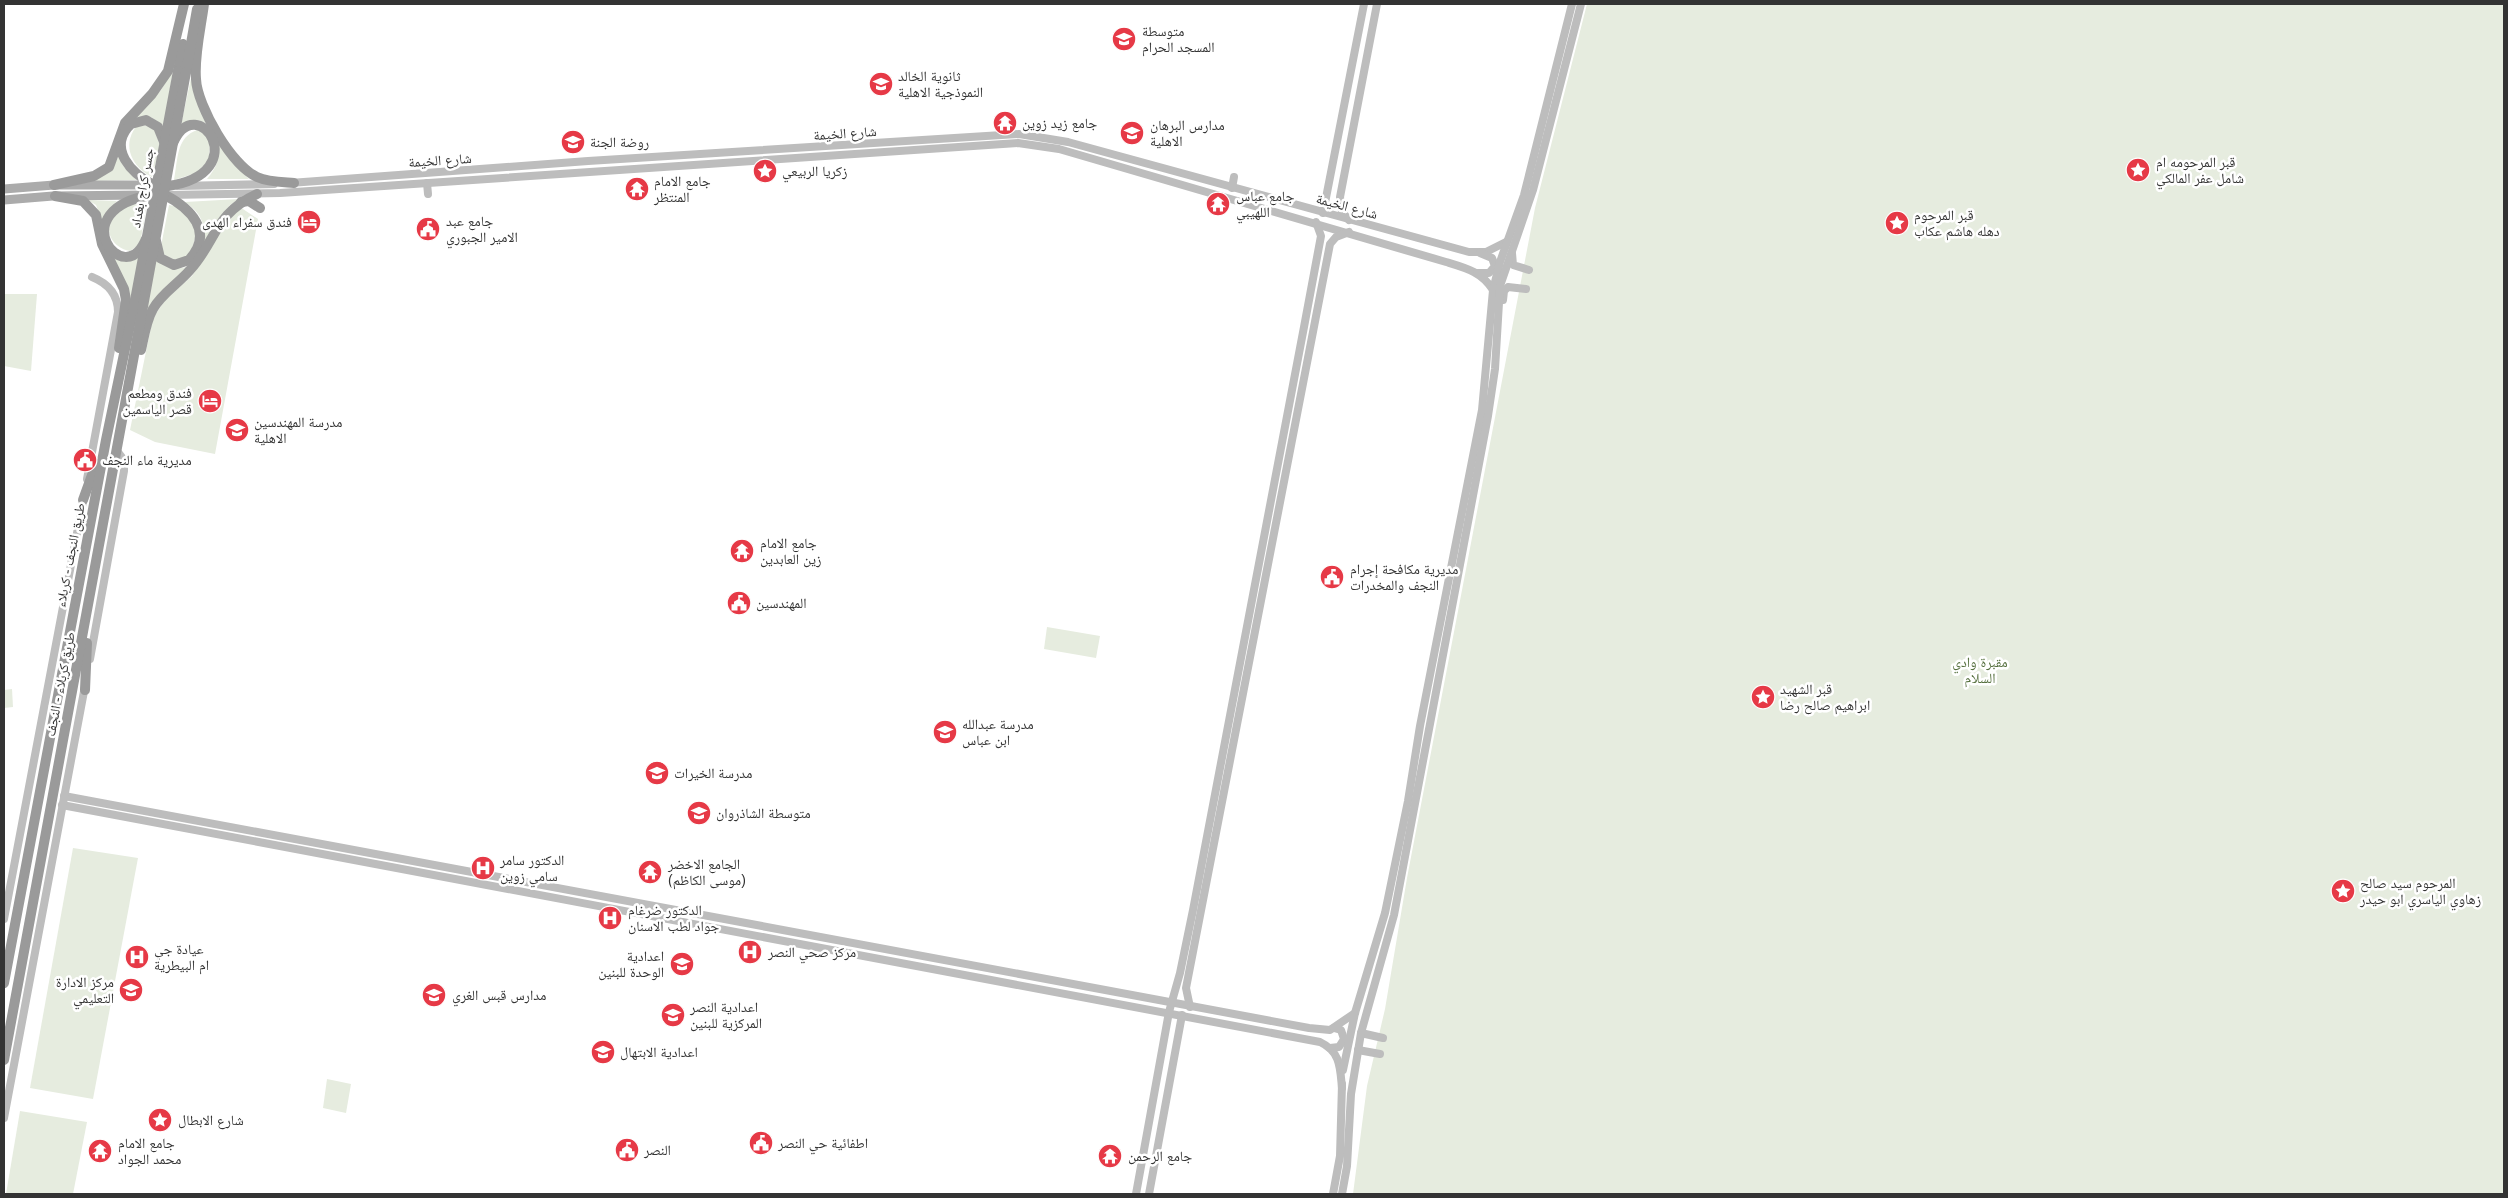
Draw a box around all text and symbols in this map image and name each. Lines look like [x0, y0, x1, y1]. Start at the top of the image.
place label: متوسطة المسجد الحرام [1142, 23, 1215, 57]
school or university icon: متوسطة المسجد الحرام [1111, 26, 1137, 52]
place label: ثانوية الخالد النموذجية الاهلية [898, 68, 983, 101]
school or university icon: ثانوية الخالد النموذجية الاهلية [868, 71, 894, 97]
temple icon: جامع زيد زوين [992, 110, 1018, 136]
place label: جامع زيد زوين [1022, 115, 1097, 133]
place label: مدارس البرهان الاهلية [1150, 117, 1225, 149]
school or university icon: مدارس البرهان الاهلية [1119, 120, 1145, 146]
street label: شارع الخيمة [813, 123, 877, 145]
school or university icon: روضة الجنة [560, 129, 586, 155]
place label: روضة الجنة [590, 134, 649, 151]
street label: جسر كراج بغداد [127, 147, 159, 229]
street label: شارع الخيمة [408, 150, 472, 172]
place label: قبر المرحومه ام شامل عفر المالكي [2156, 154, 2244, 190]
place icon: قبر المرحومه ام شامل عفر المالكي [2125, 157, 2151, 183]
place icon: زكريا الربيعي [752, 158, 778, 184]
place label: زكريا الربيعي [782, 163, 847, 183]
place label: جامع الامام المنتظر [653, 173, 711, 206]
temple icon: جامع الامام المنتظر [624, 176, 650, 202]
place label: جامع عباس اللهيبي [1236, 188, 1294, 224]
street label: شارع الخيمة [1314, 190, 1380, 224]
temple icon: جامع عباس اللهيبي [1205, 191, 1231, 217]
place label: قبر المرحوم دهله هاشم عكاب [1914, 207, 2000, 241]
hotel icon: فندق سفراء الهدى [296, 209, 322, 235]
place icon: قبر المرحوم دهله هاشم عكاب [1884, 210, 1910, 236]
place label: جامع عبد الامير الجبوري [446, 213, 518, 249]
place label: فندق سفراء الهدى [202, 214, 292, 231]
public building icon: جامع عبد الامير الجبوري [415, 216, 441, 242]
place label: فندق ومطعم قصر الياسمين [123, 385, 192, 418]
hotel icon: فندق ومطعم قصر الياسمين [197, 388, 223, 414]
place label: مدرسة المهندسين الاهلية [254, 414, 342, 446]
school or university icon: مدرسة المهندسين الاهلية [224, 417, 250, 443]
public building icon: مديرية ماء النجف [72, 447, 98, 473]
place label: مديرية ماء النجف [102, 452, 192, 469]
street label: طريق النجف - کربلاء [52, 501, 90, 609]
place label: جامع الامام زين العابدين [760, 535, 821, 568]
temple icon: جامع الامام زين العابدين [729, 538, 755, 564]
place label: مديرية مكافحة إجرام النجف والمخدرات [1350, 561, 1458, 594]
public building icon: مديرية مكافحة إجرام النجف والمخدرات [1319, 564, 1345, 590]
public building icon: المهندسين [726, 590, 752, 616]
place label: المهندسين [756, 595, 807, 612]
street label: طريق کربلاء - النجف [42, 630, 80, 738]
park label: مقبرة وادي السلام [1952, 654, 2008, 688]
place label: قبر الشهيد ابراهيم صالح رضا [1780, 681, 1870, 715]
place icon: قبر الشهيد ابراهيم صالح رضا [1750, 684, 1776, 710]
place label: مدرسة عبدالله ابن عباس [962, 716, 1034, 749]
school or university icon: مدرسة عبدالله ابن عباس [932, 719, 958, 745]
school or university icon: مدرسة الخيرات [644, 760, 670, 786]
place label: مدرسة الخيرات [674, 765, 752, 782]
school or university icon: متوسطة الشاذروان [686, 800, 712, 826]
place label: متوسطة الشاذروان [716, 805, 811, 822]
place label: الدكتور سامر سامي زوين [499, 852, 564, 888]
hospital icon: الدكتور سامر سامي زوين [470, 855, 496, 881]
place label: الجامع الاخضر (موسى الكاظم) [667, 856, 746, 890]
temple icon: الجامع الاخضر (موسى الكاظم) [637, 859, 663, 885]
place label: المرحوم سيد صالح زهاوي الياسري ابو حيدر [2359, 875, 2481, 911]
place icon: المرحوم سيد صالح زهاوي الياسري ابو حيدر [2330, 878, 2356, 904]
place label: الدكتور ضرغام جواد لطب الاسنان [628, 902, 719, 935]
hospital icon: الدكتور ضرغام جواد لطب الاسنان [597, 905, 623, 931]
hospital icon: مركز صحي النصر [737, 939, 763, 965]
place label: عيادة جي ام البيطرية [154, 941, 209, 975]
hospital icon: عيادة جي ام البيطرية [124, 944, 150, 970]
place label: مركز صحي النصر [767, 944, 856, 964]
place label: اعدادية الوحدة للبنين [598, 948, 664, 981]
school or university icon: اعدادية الوحدة للبنين [669, 951, 695, 977]
place label: مركز الادارة التعليمي [56, 974, 114, 1010]
school or university icon: مركز الادارة التعليمي [118, 977, 144, 1003]
school or university icon: مدارس قبس الغري [421, 982, 447, 1008]
place label: مدارس قبس الغري [452, 987, 546, 1007]
place label: اعدادية النصر المركزية للبنين [689, 999, 762, 1032]
school or university icon: اعدادية النصر المركزية للبنين [660, 1002, 686, 1028]
school or university icon: اعدادية الابتهال [590, 1039, 616, 1065]
place label: اعدادية الابتهال [620, 1044, 698, 1061]
place icon: شارع الابطال [147, 1107, 173, 1133]
place label: شارع الابطال [178, 1112, 244, 1130]
public building icon: اطفائية حي النصر [748, 1130, 774, 1156]
place label: جامع الامام محمد الجواد [118, 1135, 181, 1168]
place label: اطفائية حي النصر [777, 1135, 868, 1155]
public building icon: النصر [614, 1137, 640, 1163]
temple icon: جامع الامام محمد الجواد [87, 1138, 113, 1164]
place label: النصر [643, 1142, 671, 1159]
temple icon: جامع الرحمن [1097, 1143, 1123, 1169]
place label: جامع الرحمن [1128, 1148, 1192, 1166]

